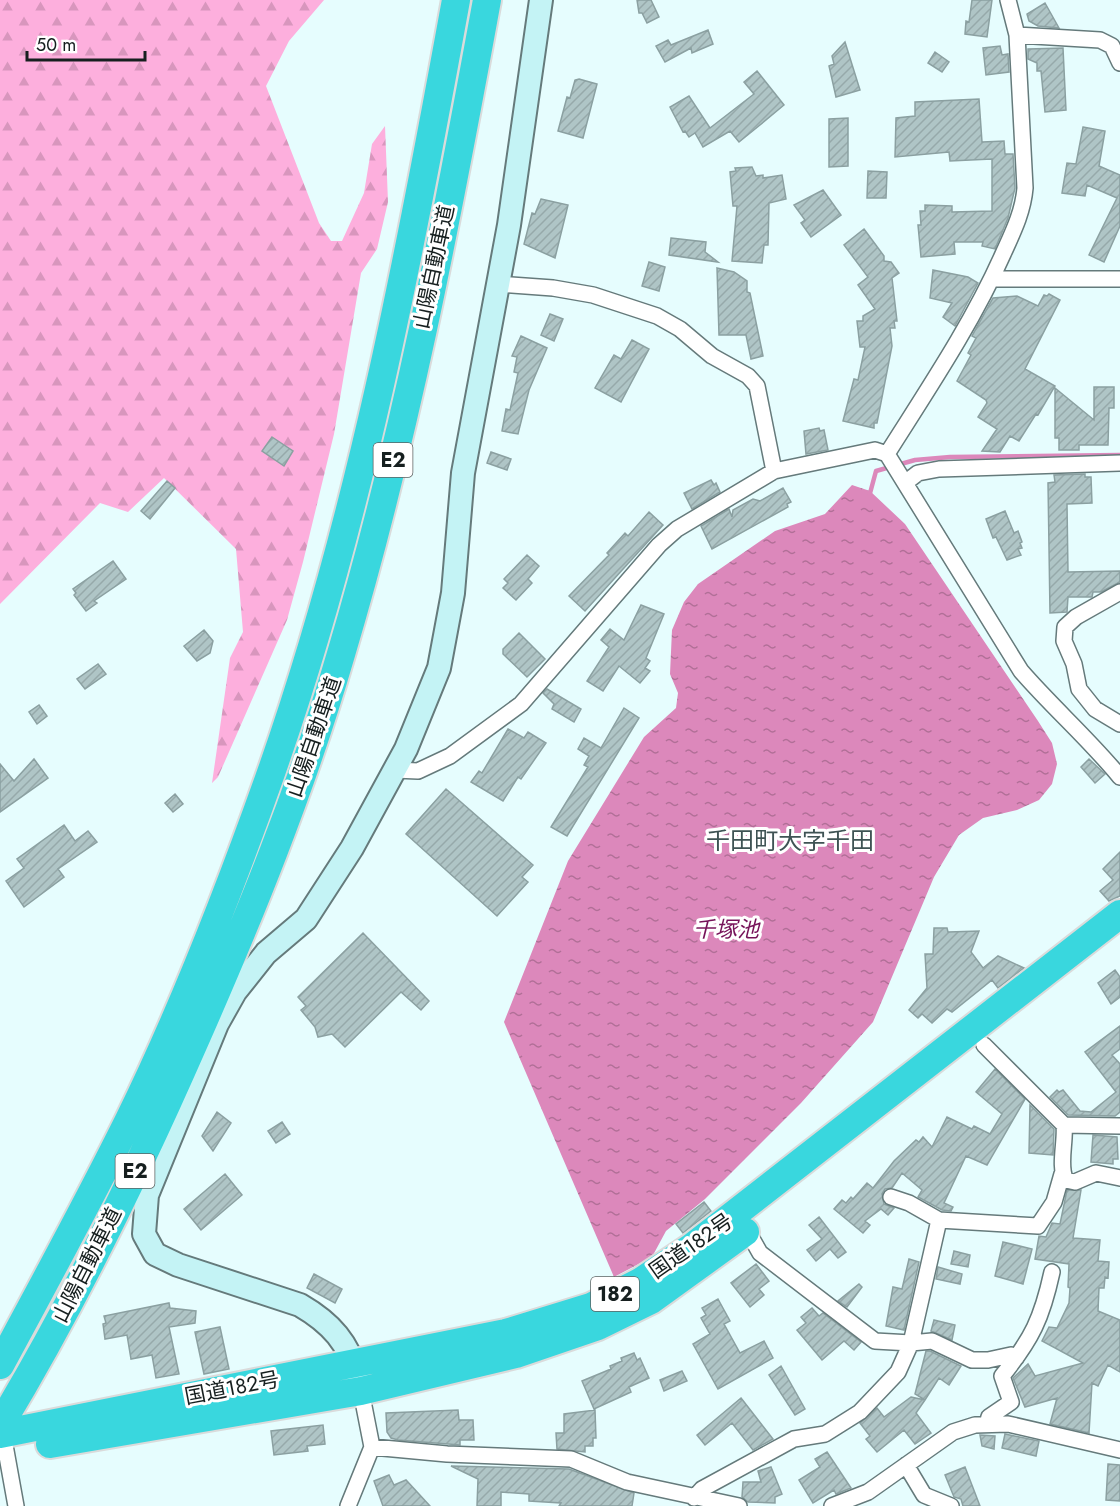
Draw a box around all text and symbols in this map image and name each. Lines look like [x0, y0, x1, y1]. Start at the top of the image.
scale bar [27, 24, 146, 62]
text: 50 m [36, 32, 76, 58]
street label: 山陽自動車道 [406, 202, 462, 332]
road number: E2 [374, 443, 412, 477]
street label: 山陽自動車道 [279, 673, 349, 801]
district label: 千田町大字千田 [706, 823, 874, 858]
water label: 千塚池 [693, 913, 761, 945]
road number: E2 [116, 1154, 154, 1188]
street label: 山陽自動車道 [45, 1202, 129, 1328]
street label: 国道182号 [643, 1206, 739, 1286]
road number: 182 [591, 1277, 639, 1311]
street label: 国道182号 [182, 1364, 282, 1412]

